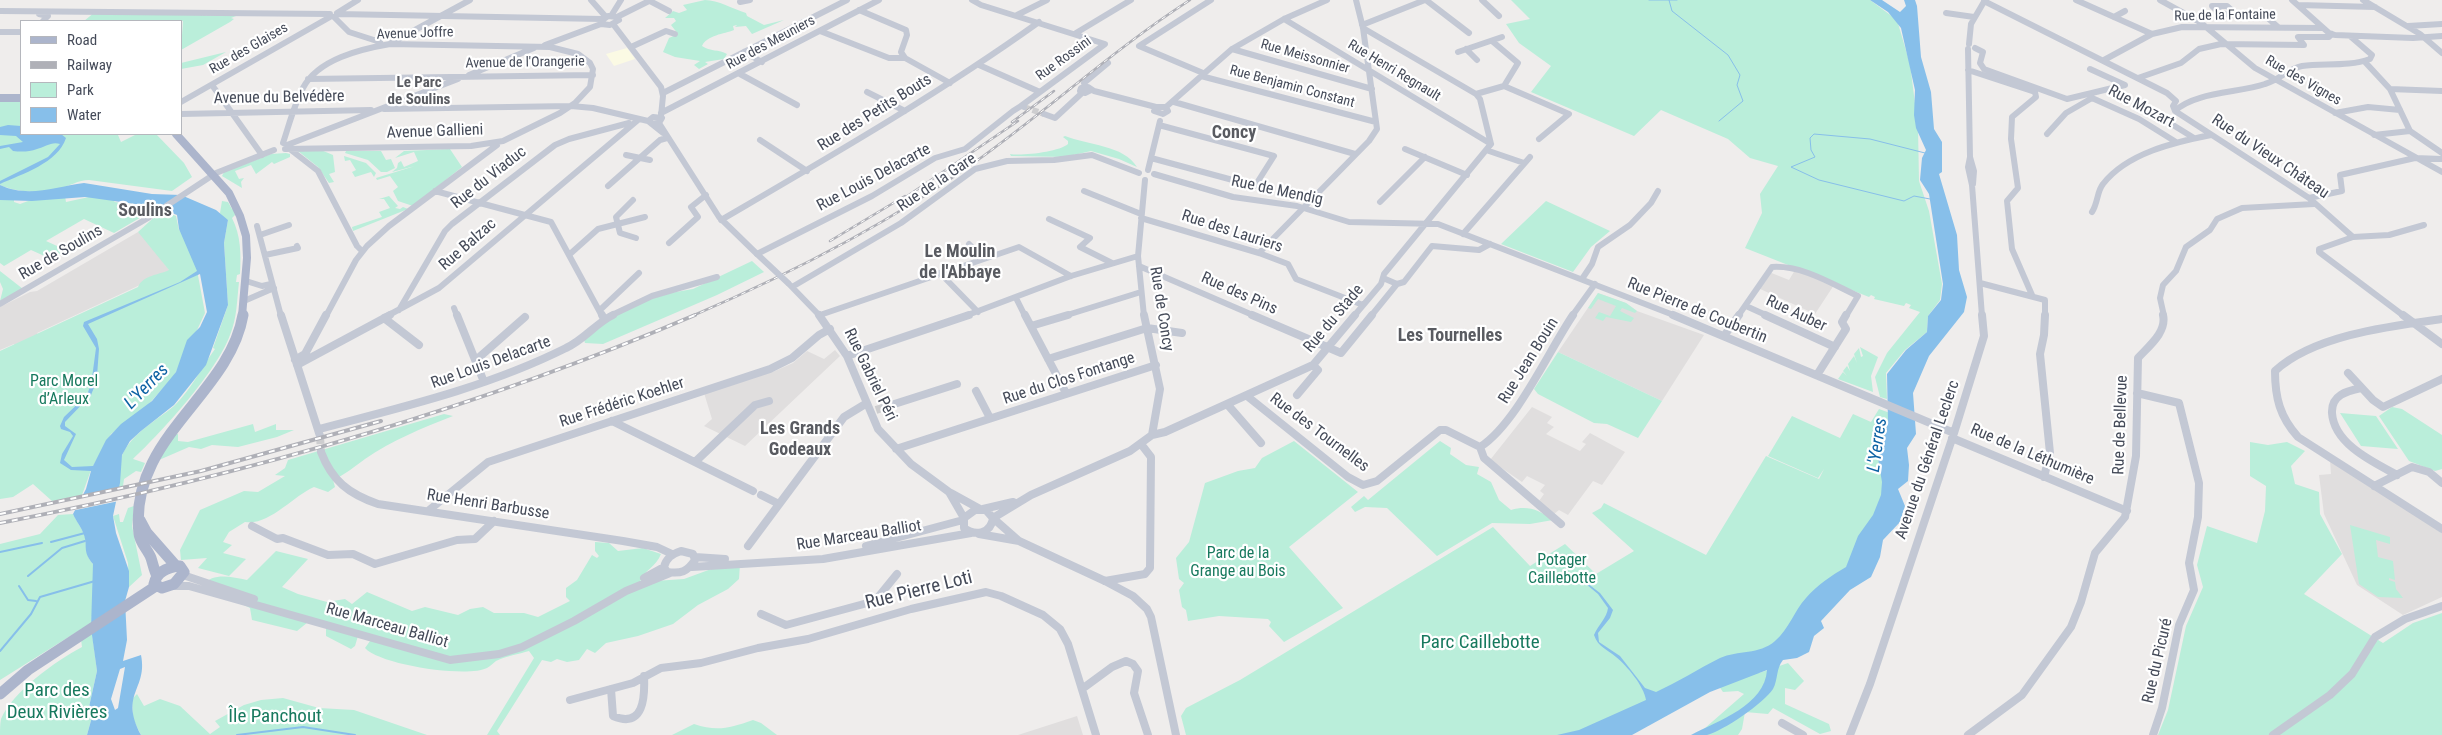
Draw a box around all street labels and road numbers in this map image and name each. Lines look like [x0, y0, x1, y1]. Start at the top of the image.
street label: Rue de la Fontaine [2174, 7, 2276, 25]
street label: Rue des Meuniers [724, 13, 818, 73]
street label: Rue des Glaises [207, 20, 291, 78]
street label: Avenue Joffre [376, 24, 454, 44]
street label: Rue Rossini [1033, 33, 1095, 85]
street label: Rue Meissonnier [1259, 36, 1351, 78]
street label: Rue Henri Regnault [1345, 37, 1443, 105]
street label: Rue des Vignes [2262, 53, 2344, 109]
street label: Avenue de l'Orangerie [465, 54, 585, 72]
street label: Rue Benjamin Constant [1228, 62, 1356, 112]
street label: Rue des Petits Bouts [814, 70, 936, 156]
street label: Rue Mozart [2105, 82, 2177, 132]
street label: Avenue du Belvédère [213, 87, 345, 109]
street label: Rue du Vieux Château [2208, 111, 2332, 203]
street label: Avenue Gallieni [386, 121, 484, 143]
street label: Rue Louis Delacarte [814, 140, 934, 216]
street label: Rue du Viaduc [448, 143, 530, 213]
street label: Rue de la Gare [894, 150, 980, 216]
street label: Rue de Mendig [1229, 172, 1325, 210]
street label: Rue des Lauriers [1179, 207, 1285, 257]
street label: Rue Balzac [435, 215, 501, 275]
street label: Rue de Soulins [16, 221, 106, 285]
street label: Rue de Concy [1145, 265, 1177, 353]
street label: Rue des Pins [1198, 269, 1280, 319]
street label: Rue Pierre de Coubertin [1624, 274, 1770, 348]
street label: Rue du Stade [1300, 281, 1368, 357]
street label: Rue Auber [1763, 292, 1829, 336]
street label: Rue Jean Bouin [1495, 315, 1563, 407]
street label: Rue Gabriel Péri [839, 326, 901, 424]
street label: Rue Louis Delacarte [429, 332, 553, 394]
street label: Rue du Clos Fontange [1001, 349, 1137, 409]
street label: Rue Frédéric Koehler [557, 374, 687, 432]
street label: Rue de Bellevue [2110, 375, 2132, 475]
street label: Avenue du Général Leclerc [1892, 378, 1964, 542]
street label: Rue des Tournelles [1266, 389, 1372, 477]
street label: Rue de la Léthumière [1967, 420, 2097, 490]
street label: Rue Henri Barbusse [425, 486, 551, 524]
street label: Rue Marceau Balliot [795, 517, 923, 555]
street label: Rue Pierre Loti [863, 567, 975, 615]
street label: Rue Marceau Balliot [324, 599, 450, 653]
street label: Rue du Picuré [2139, 617, 2177, 705]

